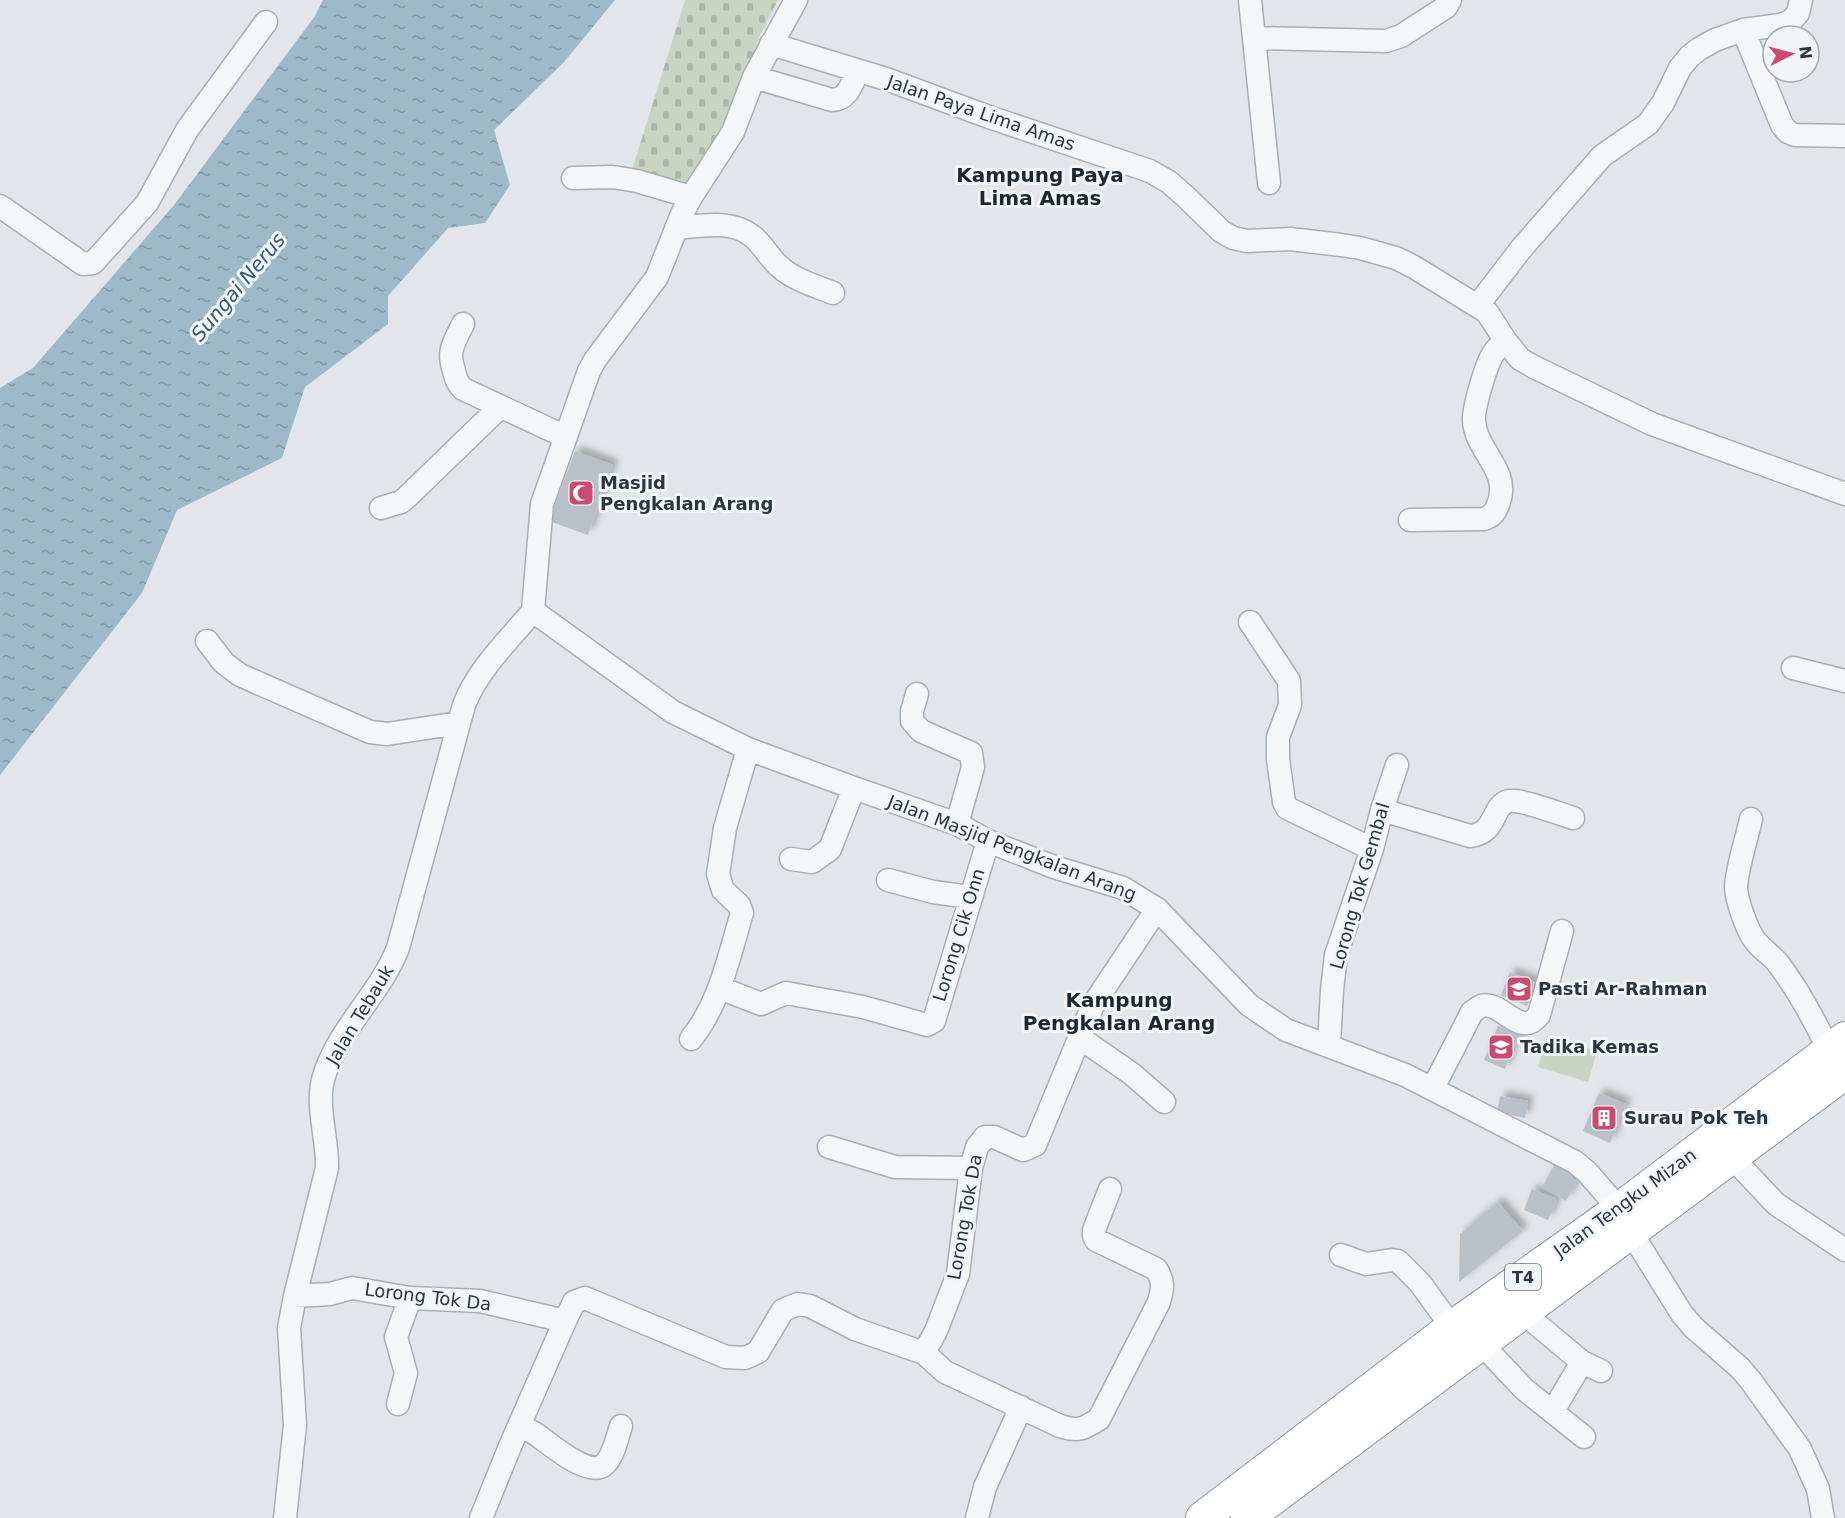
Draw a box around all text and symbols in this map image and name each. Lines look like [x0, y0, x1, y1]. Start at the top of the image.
north arrow [1761, 24, 1821, 84]
text: N [1795, 45, 1816, 60]
street label: Jalan Paya Lima Amas [883, 70, 1078, 155]
district label: Kampung Paya Lima Amas [956, 163, 1124, 210]
water label: Sungai Nerus [186, 228, 290, 346]
place label: Masjid Pengkalan Arang [600, 472, 773, 514]
mosque icon: Masjid Pengkalan Arang [566, 478, 596, 508]
street label: Jalan Masjid Pengkalan Arang [884, 790, 1139, 905]
street label: Lorong Tok Gembal [1326, 800, 1393, 972]
street label: Lorong Cik Onn [928, 866, 989, 1004]
street label: Jalan Tebauk [321, 961, 398, 1069]
school or university icon: Pasti Ar-Rahman [1504, 974, 1534, 1004]
place label: Pasti Ar-Rahman [1538, 978, 1707, 999]
district label: Kampung Pengkalan Arang [1023, 988, 1215, 1035]
school or university icon: Tadika Kemas [1486, 1032, 1516, 1062]
place label: Tadika Kemas [1520, 1036, 1659, 1057]
building icon: Surau Pok Teh [1589, 1103, 1619, 1133]
place label: Surau Pok Teh [1624, 1107, 1769, 1128]
street label: Jalan Tengku Mizan [1549, 1144, 1700, 1262]
street label: Lorong Tok Da [943, 1152, 986, 1281]
road number: T4 [1505, 1264, 1541, 1290]
street label: Lorong Tok Da [364, 1278, 493, 1315]

